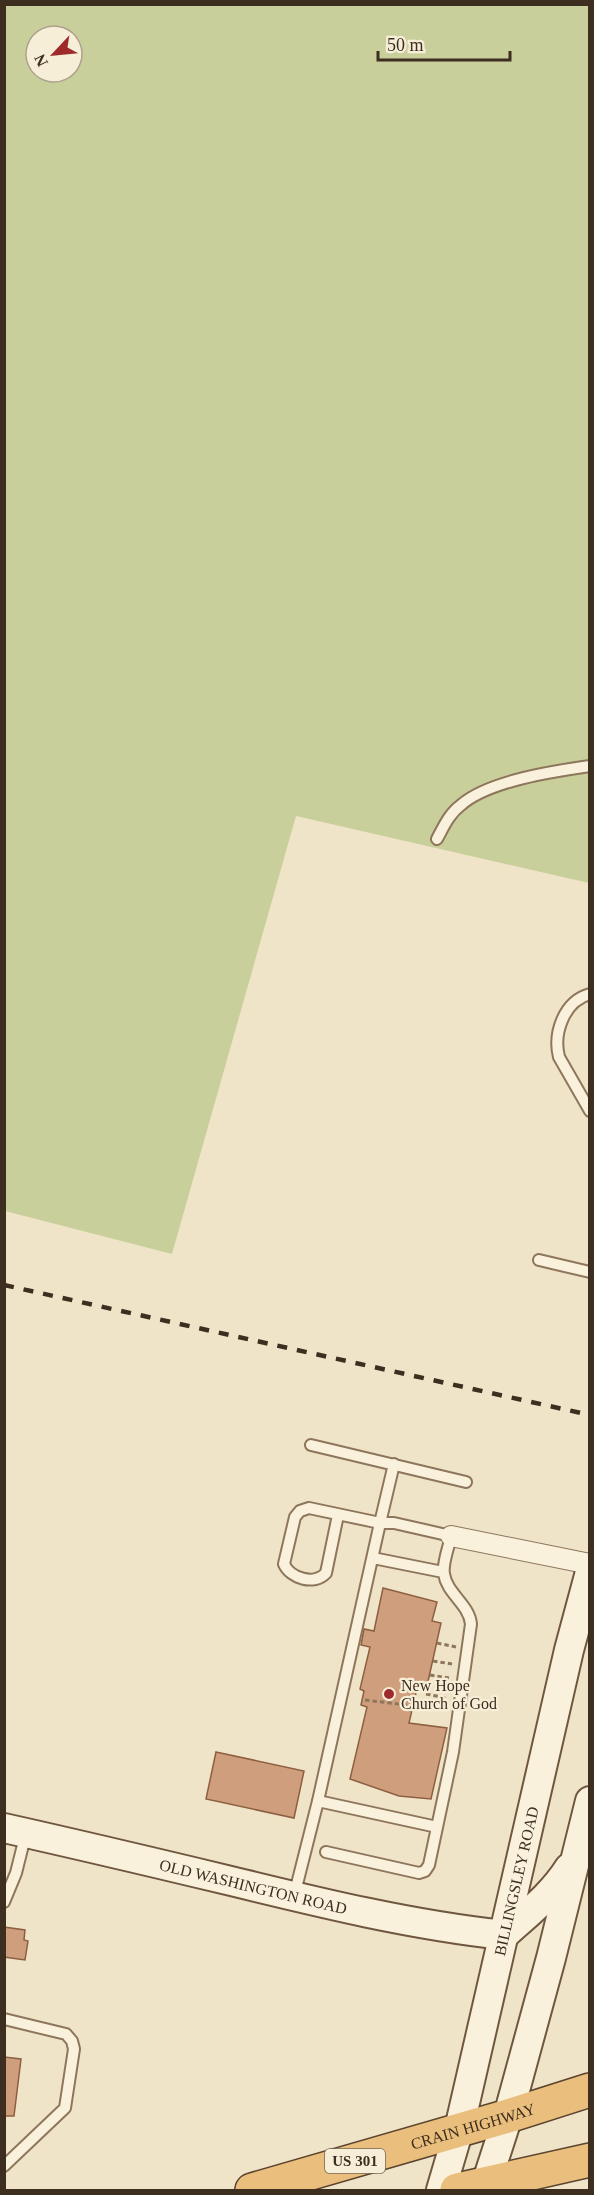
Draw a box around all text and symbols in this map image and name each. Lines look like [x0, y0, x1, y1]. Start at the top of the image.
north arrow [24, 24, 84, 84]
scale bar [378, 24, 510, 62]
text: 50 m [387, 35, 424, 55]
text: N [31, 51, 51, 69]
place label: New Hope Church of God [401, 1677, 497, 1712]
marker: New Hope Church of God [382, 1687, 396, 1701]
street label: BILLINGSLEY ROAD [491, 1805, 541, 1957]
street label: OLD WASHINGTON ROAD [158, 1856, 349, 1917]
street label: CRAIN HIGHWAY [409, 2099, 538, 2152]
road number: US 301 [325, 2149, 385, 2173]

